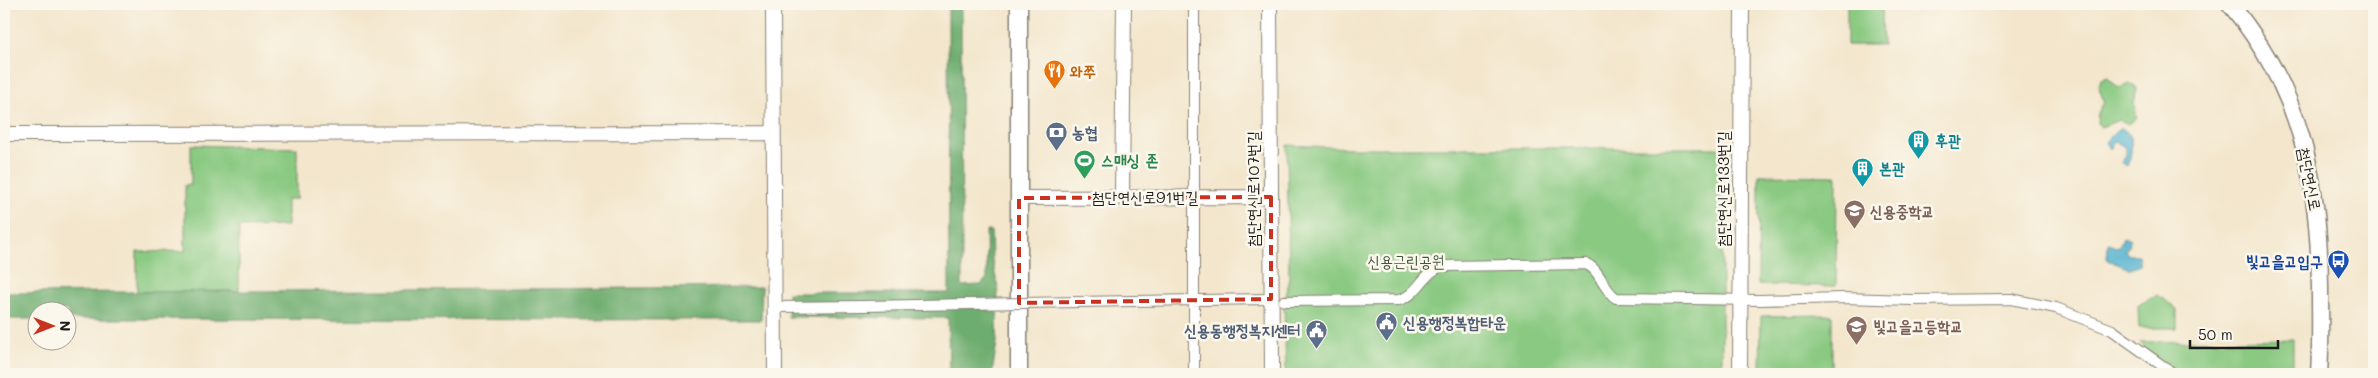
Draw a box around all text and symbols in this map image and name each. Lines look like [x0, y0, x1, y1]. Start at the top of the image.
restaurant icon: 와쭈 [1042, 59, 1066, 90]
place label: 와쭈 [1069, 60, 1096, 81]
bank icon: 농협 [1044, 120, 1068, 151]
place label: 농협 [1072, 121, 1098, 142]
building icon: 후관 [1907, 128, 1931, 159]
place label: 후관 [1935, 129, 1961, 150]
street label: 첨단연신로107번길 [1242, 131, 1263, 247]
street label: 첨단연신로133번길 [1712, 131, 1733, 247]
street label: 첨단연신로 [2294, 145, 2327, 213]
sports icon: 스매싱 존 [1073, 148, 1097, 179]
place label: 스매싱 존 [1101, 149, 1158, 170]
building icon: 본관 [1851, 156, 1875, 187]
place label: 본관 [1879, 157, 1905, 178]
street label: 첨단연신로91번길 [1092, 186, 1198, 207]
school or university icon: 신용중학교 [1842, 199, 1866, 230]
place label: 신용중학교 [1870, 200, 1934, 221]
bus stop icon: 빛고을고입구 [2327, 249, 2351, 280]
park label: 신용근린공원 [1367, 250, 1445, 271]
place label: 빛고을고입구 [2246, 250, 2323, 271]
north arrow [28, 300, 78, 350]
public building icon: 신용행정복합타운 [1375, 310, 1399, 341]
place label: 신용행정복합타운 [1403, 311, 1506, 332]
school or university icon: 빛고을고등학교 [1845, 314, 1869, 345]
place label: 빛고을고등학교 [1873, 315, 1963, 336]
public building icon: 신용동행정복지센터 [1304, 318, 1328, 349]
scale bar [2190, 318, 2278, 350]
place label: 신용동행정복지센터 [1184, 319, 1300, 340]
text: N [56, 321, 75, 331]
text: 50 m [2198, 324, 2233, 344]

